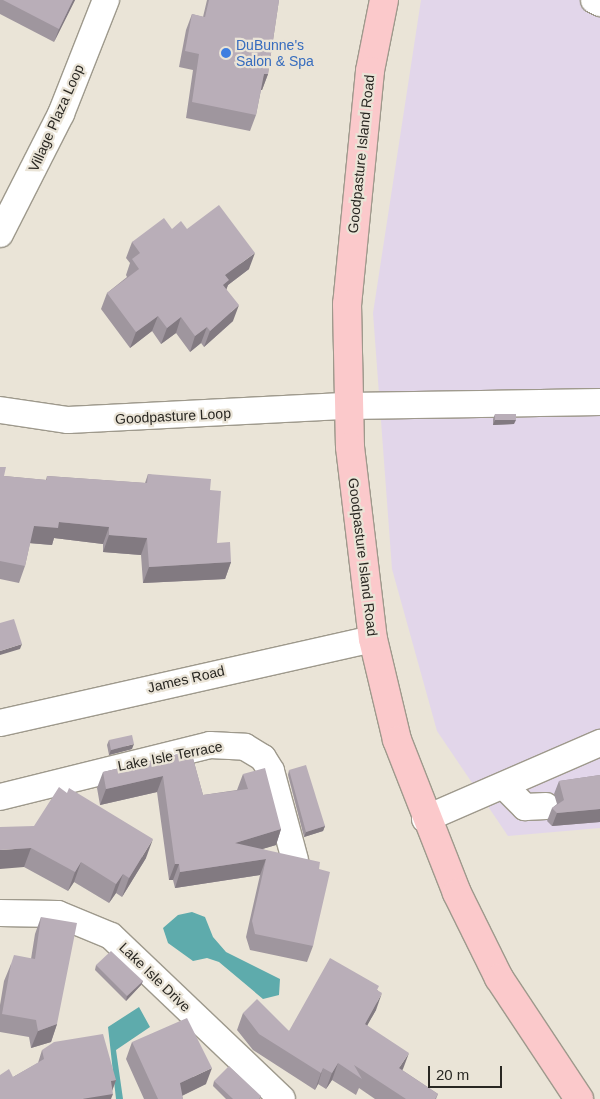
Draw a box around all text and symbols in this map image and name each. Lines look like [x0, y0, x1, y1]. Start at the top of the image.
place label: DuBunne's Salon & Spa [236, 37, 314, 70]
marker: DuBunne's Salon & Spa [220, 47, 232, 59]
street label: Village Plaza Loop [25, 62, 87, 174]
street label: Goodpasture Island Road [344, 74, 378, 234]
street label: Goodpasture Loop [115, 405, 231, 427]
street label: Goodpasture Island Road [345, 477, 381, 637]
street label: James Road [146, 662, 226, 696]
street label: Lake Isle Terrace [116, 738, 224, 774]
street label: Lake Isle Drive [116, 939, 194, 1015]
scale bar [430, 1056, 504, 1088]
text: 20 m [436, 1066, 469, 1083]

